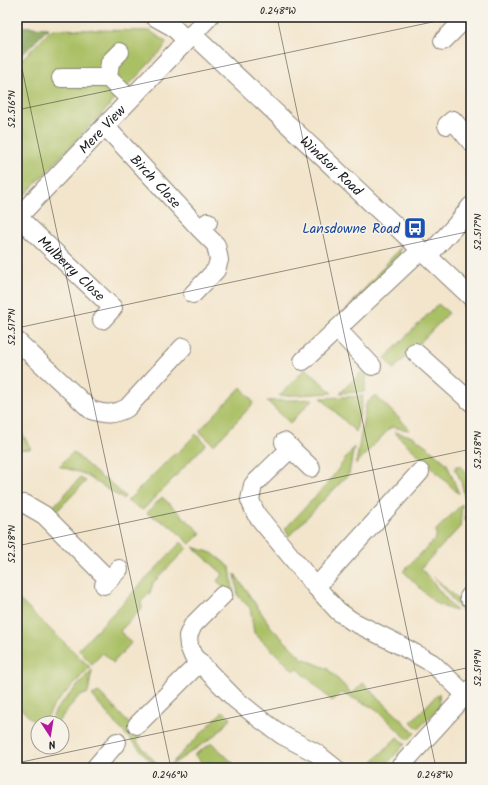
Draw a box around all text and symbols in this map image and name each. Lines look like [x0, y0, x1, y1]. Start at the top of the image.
text: 0.248°W [260, 3, 296, 19]
text: 52.516°N [4, 90, 20, 128]
street label: Mere View [74, 100, 132, 159]
street label: Windsor Road [295, 131, 368, 202]
street label: Birch Close [124, 150, 186, 214]
text: 52.517°N [470, 213, 486, 250]
bus stop icon: Lansdowne Road [402, 215, 428, 241]
place label: Lansdowne Road [302, 218, 401, 240]
street label: Mulberry Close [32, 231, 110, 307]
text: 52.517°N [4, 308, 20, 345]
text: 52.518°N [470, 431, 486, 469]
text: 52.518°N [4, 525, 20, 563]
text: 52.519°N [470, 649, 486, 687]
north arrow [30, 715, 70, 755]
text: N [47, 734, 57, 753]
text: 0.246°W [152, 767, 188, 783]
text: 0.248°W [417, 767, 453, 783]

